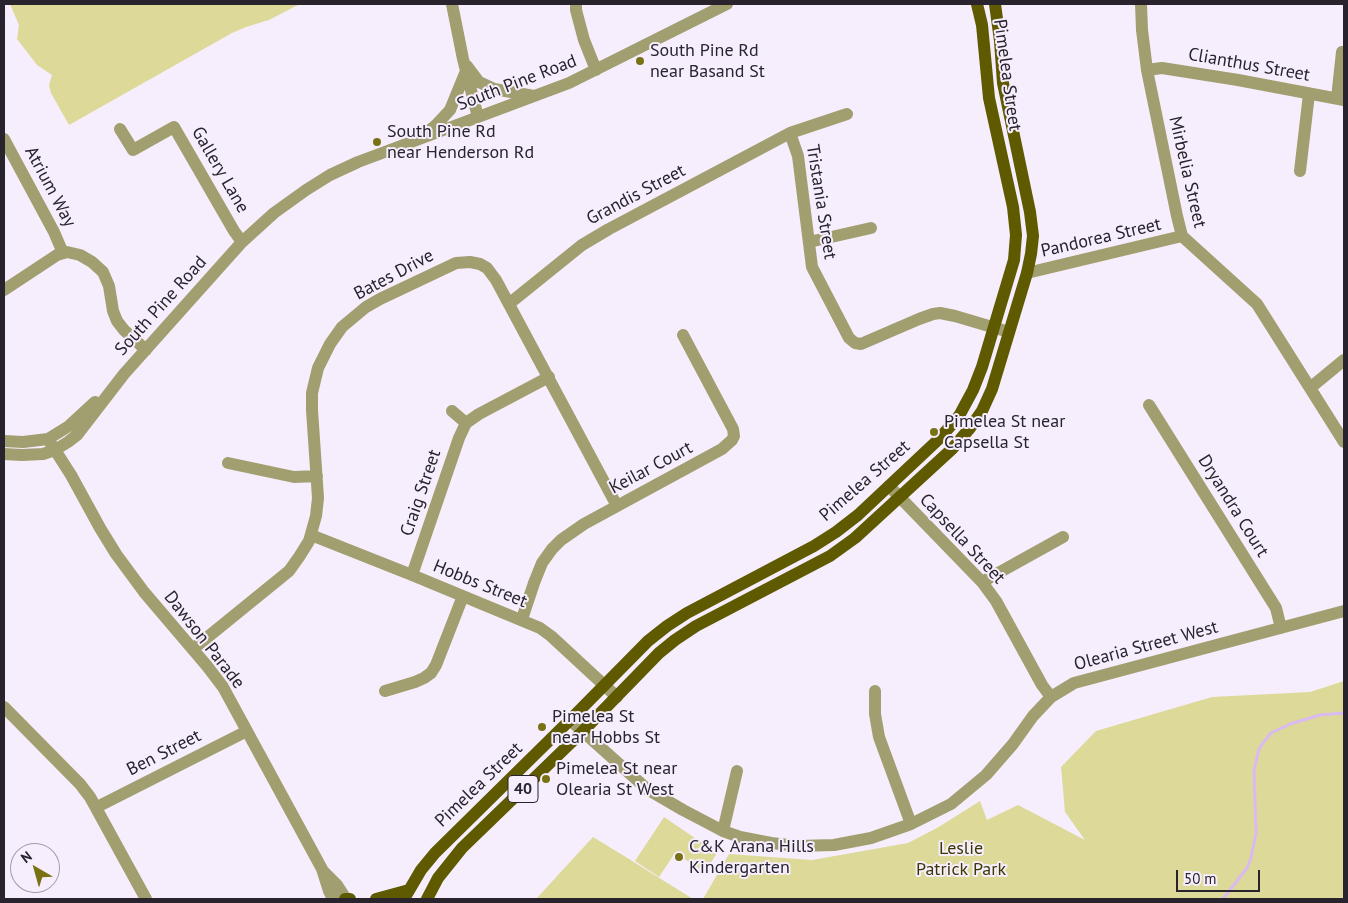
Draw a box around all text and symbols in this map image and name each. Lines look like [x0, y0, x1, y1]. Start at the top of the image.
street label: Pimelea Street [988, 18, 1026, 132]
place label: South Pine Rd near Basand St [650, 40, 765, 82]
street label: Clianthus Street [1186, 44, 1312, 86]
street label: South Pine Road [454, 50, 580, 116]
marker: South Pine Rd near Basand St [634, 55, 646, 67]
street label: Mirbelia Street [1164, 114, 1210, 230]
place label: South Pine Rd near Henderson Rd [387, 121, 534, 163]
street label: Gallery Lane [187, 123, 253, 217]
marker: South Pine Rd near Henderson Rd [371, 136, 383, 148]
street label: Atrium Way [20, 143, 80, 231]
street label: Tristania Street [801, 143, 841, 261]
street label: Grandis Street [583, 160, 689, 230]
street label: Pandorea Street [1039, 214, 1163, 262]
street label: Bates Drive [350, 245, 438, 305]
street label: South Pine Road [111, 252, 211, 360]
place label: Pimelea St near Capsella St [944, 411, 1065, 454]
marker: Pimelea St near Capsella St [928, 426, 940, 438]
street label: Pimelea Street [815, 436, 915, 526]
street label: Keilar Court [606, 437, 696, 499]
street label: Craig Street [396, 447, 446, 539]
street label: Dryandra Court [1193, 451, 1273, 561]
street label: Capsella Street [915, 489, 1009, 589]
street label: Hobbs Street [430, 555, 530, 613]
street label: Dawson Parade [159, 587, 249, 693]
street label: Olearia Street West [1072, 616, 1220, 676]
place label: Pimelea St near Hobbs St [552, 706, 660, 749]
marker: Pimelea St near Hobbs St [536, 721, 548, 733]
street label: Ben Street [123, 725, 205, 781]
street label: Pimelea Street [431, 738, 527, 832]
place label: Pimelea St near Olearia St West [556, 758, 677, 801]
marker: Pimelea St near Olearia St West [540, 773, 552, 785]
road number: 40 [508, 776, 538, 802]
place label: C&K Arana Hills Kindergarten [689, 836, 814, 879]
park label: Leslie Patrick Park [916, 838, 1006, 881]
north arrow [10, 843, 60, 893]
text: N [17, 847, 36, 867]
marker: C&K Arana Hills Kindergarten [673, 851, 685, 863]
scale bar [1178, 860, 1262, 892]
text: 50 m [1184, 869, 1217, 888]

